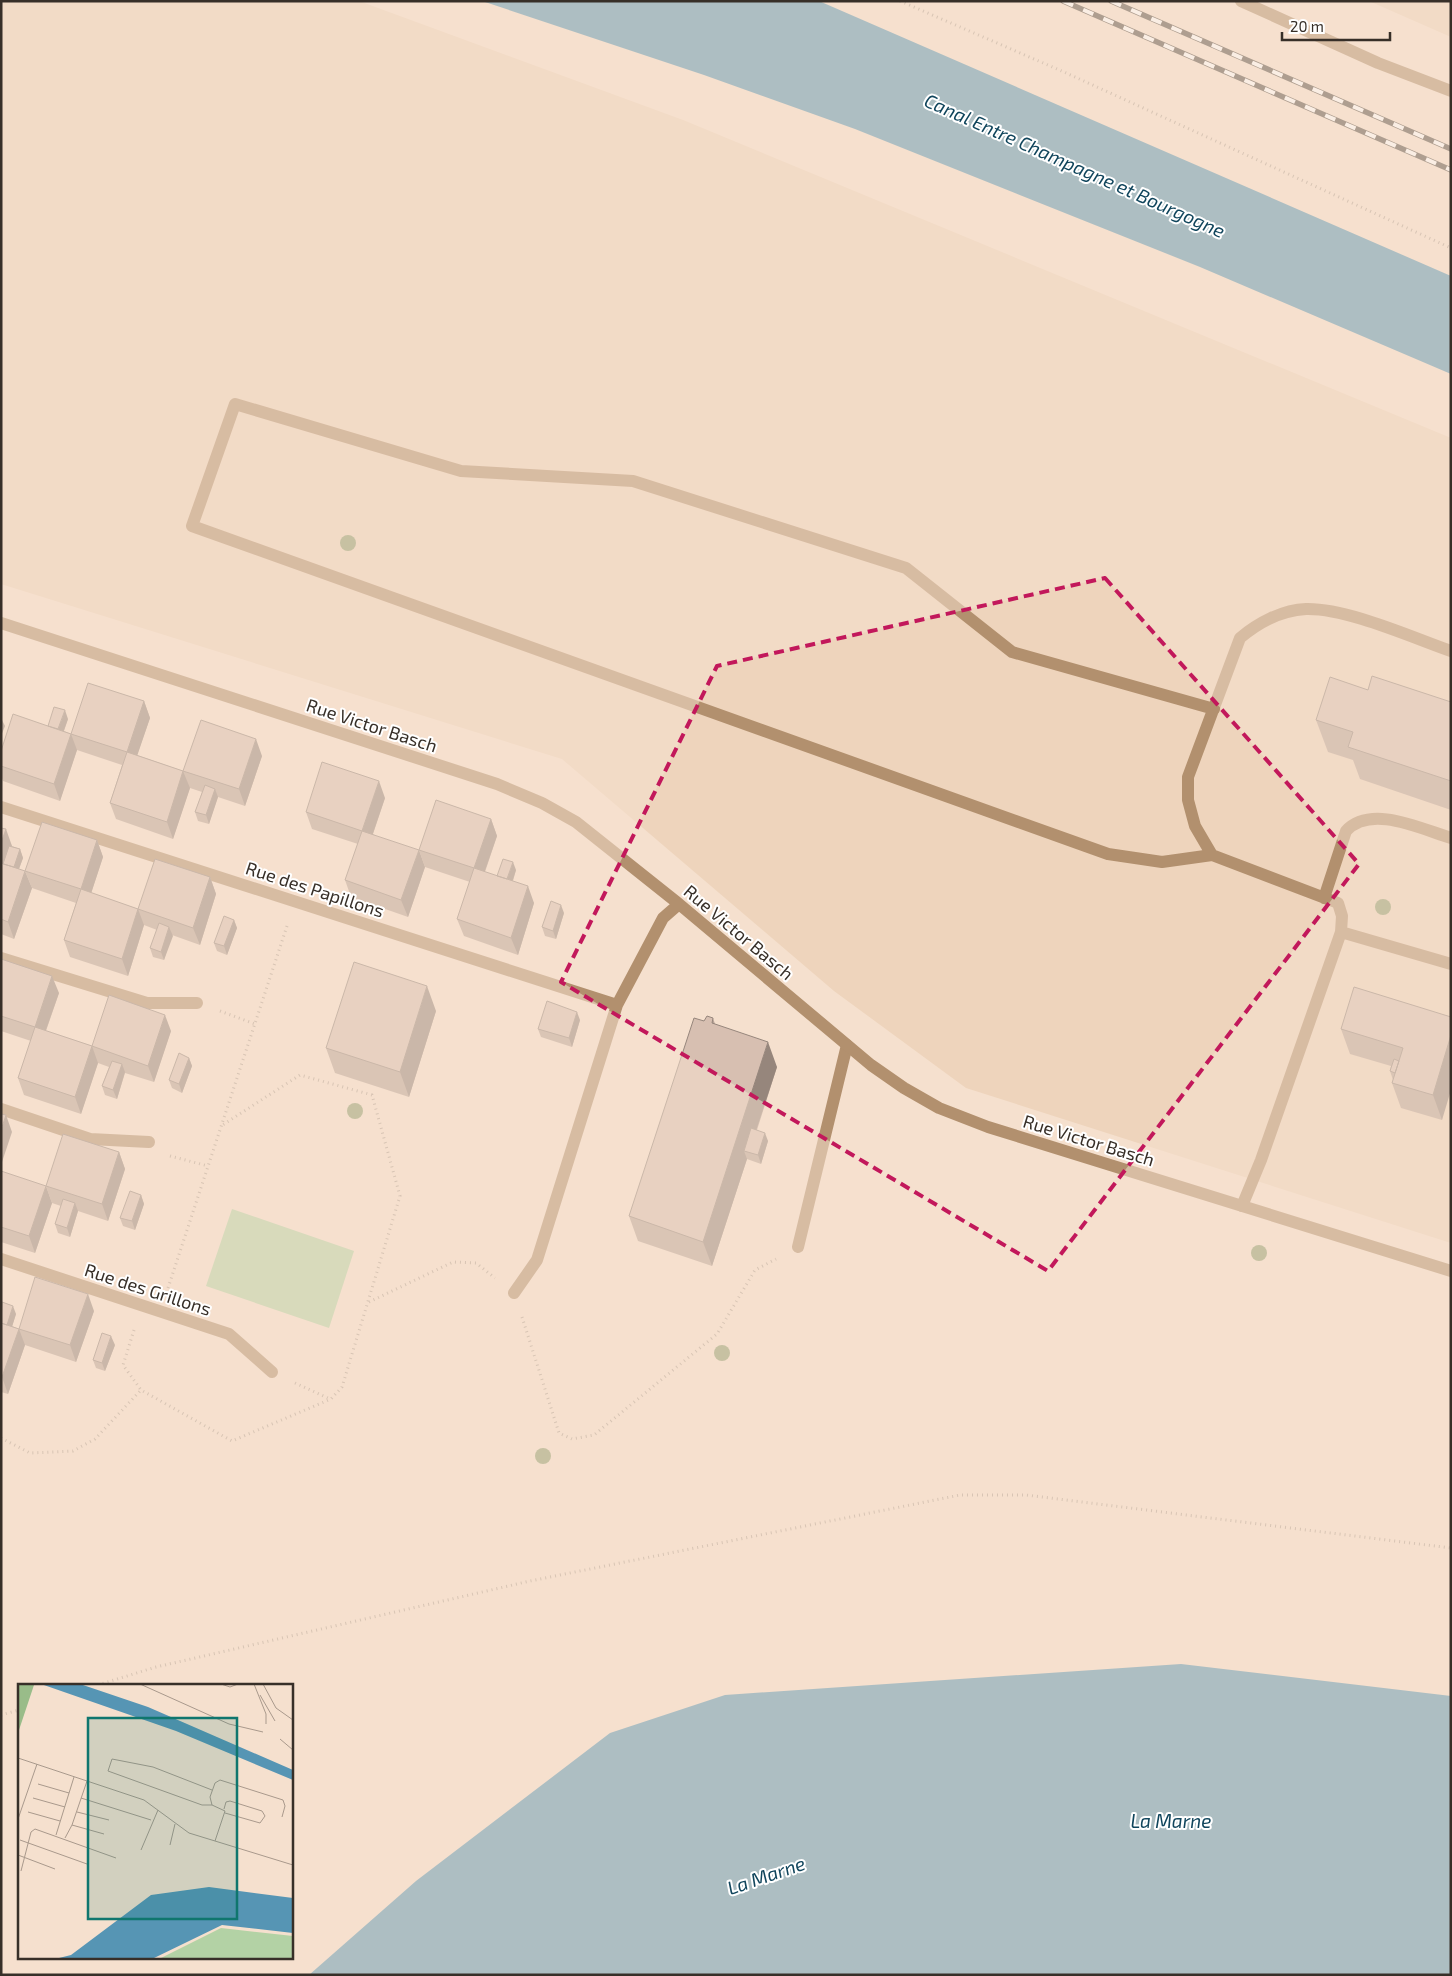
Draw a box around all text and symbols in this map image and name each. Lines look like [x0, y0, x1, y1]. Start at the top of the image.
scale bar [1282, 10, 1390, 42]
text: 20 m [1290, 17, 1324, 35]
water label: Canal Entre Champagne et Bourgogne [921, 88, 1229, 242]
street label: Rue Victor Basch [304, 693, 440, 757]
street label: Rue des Papillons [243, 856, 387, 922]
street label: Rue Victor Basch [680, 880, 798, 984]
street label: Rue Victor Basch [1021, 1110, 1157, 1170]
street label: Rue des Grillons [82, 1258, 214, 1320]
inset map [18, 1684, 292, 1958]
water label: La Marne [1130, 1809, 1212, 1832]
water label: La Marne [724, 1851, 808, 1899]

